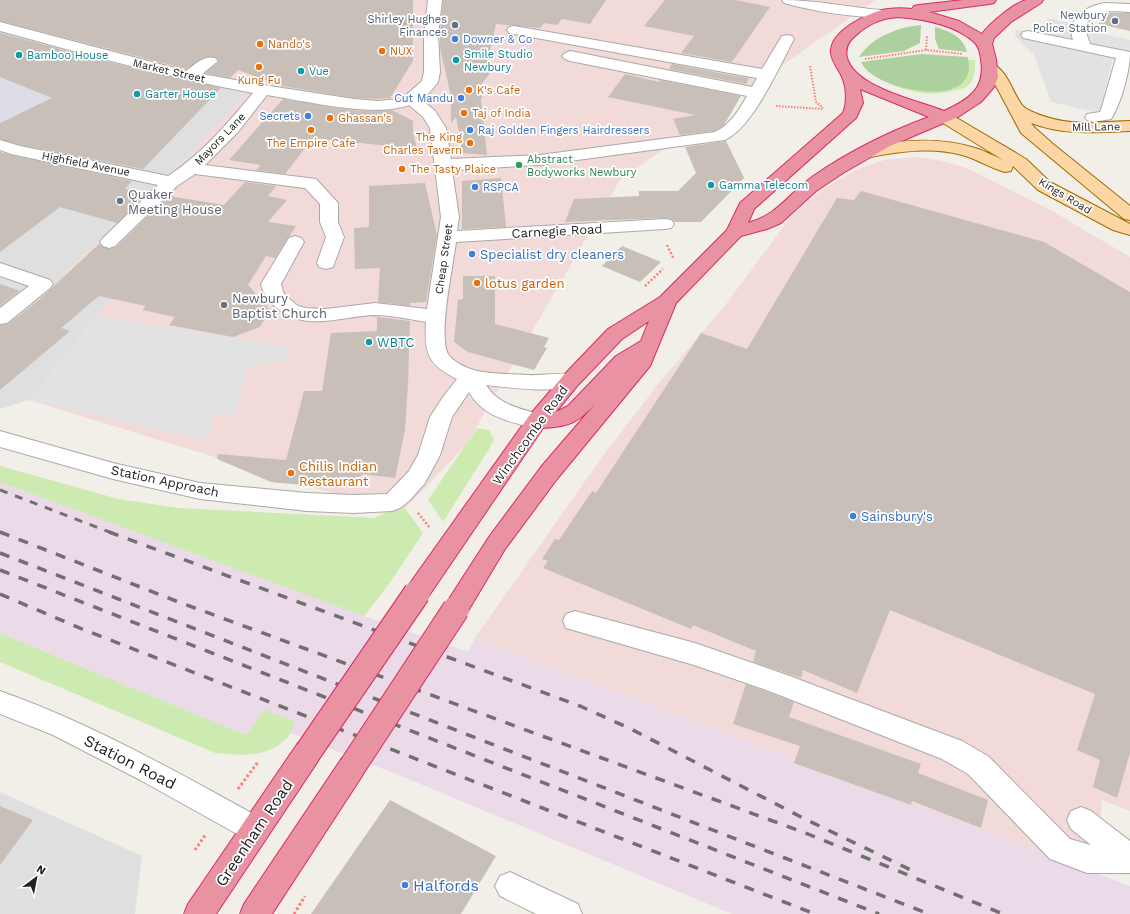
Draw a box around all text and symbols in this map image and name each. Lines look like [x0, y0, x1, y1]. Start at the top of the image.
place label: Newbury Police Station [1033, 9, 1107, 35]
place label: Shirley Hughes Finances [368, 13, 447, 39]
marker: Newbury Police Station [1110, 16, 1120, 26]
marker: Shirley Hughes Finances [450, 20, 460, 30]
place label: Downer & Co [463, 33, 532, 46]
marker: Downer & Co [450, 34, 460, 44]
place label: Nando's [268, 38, 311, 51]
marker: Nando's [255, 39, 265, 49]
place label: NUX [390, 45, 413, 58]
marker: NUX [377, 46, 387, 56]
place label: Smile Studio Newbury [464, 48, 533, 74]
place label: Bamboo House [27, 49, 108, 62]
marker: Bamboo House [14, 50, 24, 60]
marker: Smile Studio Newbury [451, 55, 461, 65]
street label: Market Street [132, 56, 207, 86]
marker: Kung Fu [254, 62, 264, 72]
place label: Vue [309, 65, 329, 78]
marker: Vue [296, 66, 306, 76]
place label: Kung Fu [237, 74, 281, 87]
place label: K's Cafe [477, 84, 520, 97]
marker: K's Cafe [464, 85, 474, 95]
place label: Garter House [145, 88, 216, 101]
marker: Garter House [132, 89, 142, 99]
place label: Cut Mandu [394, 92, 453, 105]
marker: Cut Mandu [456, 93, 466, 103]
place label: Taj of India [472, 107, 531, 120]
marker: Taj of India [459, 108, 469, 118]
street label: Mayors Lane [192, 110, 248, 168]
place label: Secrets [260, 110, 300, 123]
marker: Secrets [303, 111, 313, 121]
place label: Ghassan's [338, 112, 392, 125]
marker: Ghassan's [325, 113, 335, 123]
street label: Mill Lane [1072, 120, 1120, 134]
place label: Raj Golden Fingers Hairdressers [478, 124, 650, 137]
marker: The Empire Cafe [306, 125, 316, 135]
marker: Raj Golden Fingers Hairdressers [465, 125, 475, 135]
place label: The King Charles Tavern [383, 131, 462, 157]
place label: The Empire Cafe [266, 137, 356, 150]
marker: The King Charles Tavern [465, 138, 475, 148]
street label: Highfield Avenue [41, 149, 131, 179]
place label: Abstract Bodyworks Newbury [527, 153, 637, 179]
marker: Abstract Bodyworks Newbury [514, 160, 524, 170]
place label: The Tasty Plaice [410, 163, 496, 176]
marker: The Tasty Plaice [397, 164, 407, 174]
street label: Kings Road [1036, 175, 1094, 217]
place label: Gamma Telecom [719, 179, 808, 192]
marker: Gamma Telecom [706, 180, 716, 190]
place label: RSPCA [483, 181, 519, 194]
marker: RSPCA [470, 182, 480, 192]
place label: Quaker Meeting House [128, 187, 222, 217]
marker: Quaker Meeting House [115, 196, 125, 206]
street label: Carnegie Road [511, 221, 603, 241]
street label: Cheap Street [433, 223, 455, 295]
place label: Specialist dry cleaners [480, 247, 624, 262]
marker: Specialist dry cleaners [467, 249, 477, 259]
place label: lotus garden [485, 276, 564, 291]
marker: lotus garden [472, 278, 482, 288]
place label: Newbury Baptist Church [232, 291, 327, 321]
marker: Newbury Baptist Church [219, 300, 229, 310]
place label: WBTC [377, 335, 414, 350]
marker: WBTC [364, 337, 374, 347]
street label: Winchcombe Road [489, 383, 571, 487]
place label: Chilis Indian Restaurant [299, 459, 377, 489]
street label: Station Approach [110, 462, 220, 500]
marker: Chilis Indian Restaurant [286, 468, 296, 478]
place label: Sainsbury's [861, 509, 933, 524]
marker: Sainsbury's [848, 511, 858, 521]
street label: Station Road [81, 731, 179, 793]
street label: Greenham Road [211, 776, 297, 890]
north arrow [16, 858, 56, 898]
text: N [34, 862, 48, 878]
place label: Halfords [413, 876, 479, 895]
marker: Halfords [400, 880, 410, 890]

